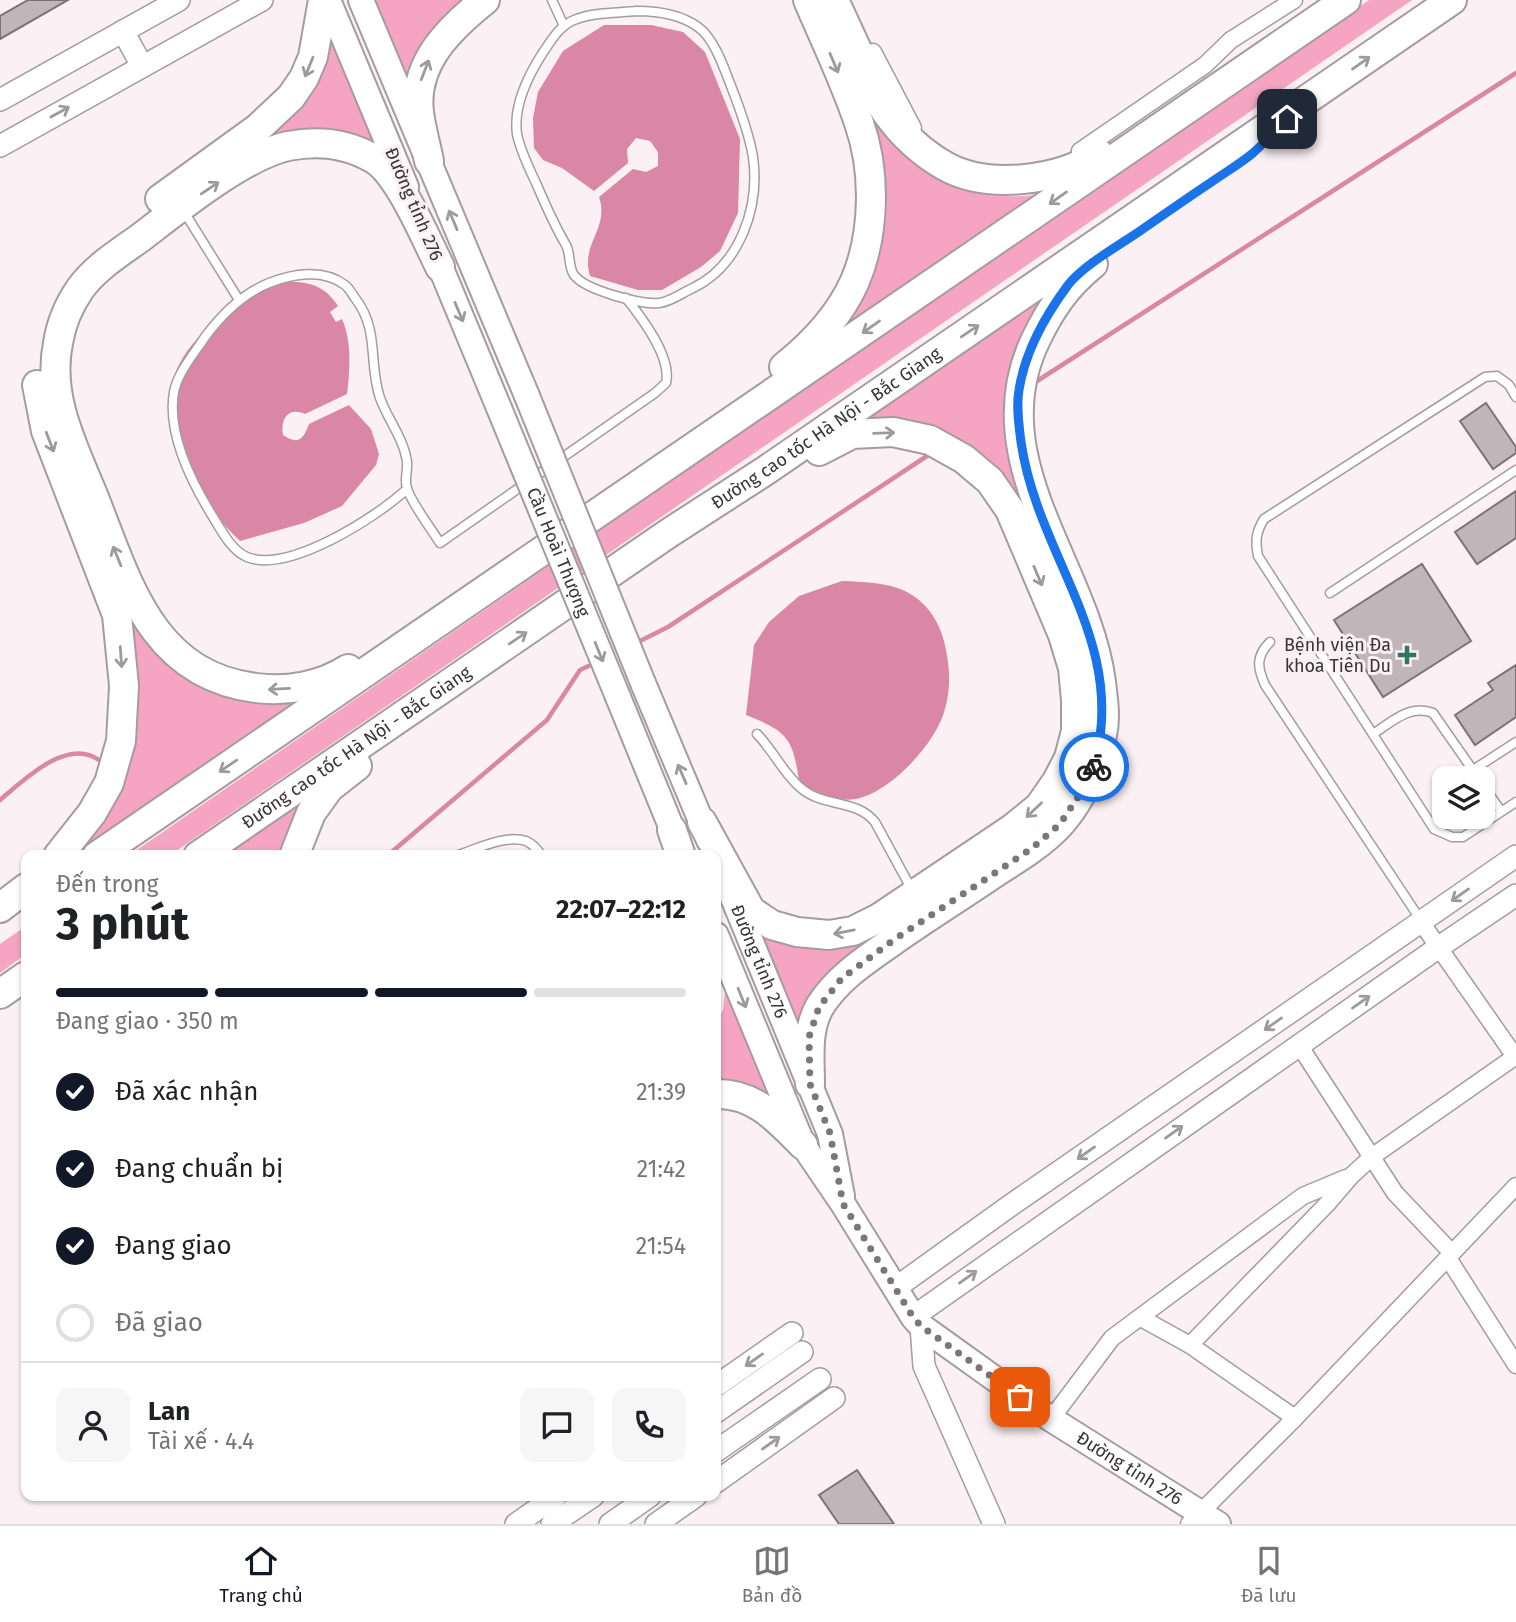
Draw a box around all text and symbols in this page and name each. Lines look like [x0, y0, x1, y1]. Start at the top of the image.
one-way arrow [829, 51, 842, 73]
one-way arrow [302, 55, 315, 77]
one-way arrow [1351, 56, 1370, 70]
one-way arrow [420, 60, 433, 82]
pin [1257, 89, 1317, 149]
icon: home [1268, 100, 1306, 138]
one-way arrow [49, 105, 69, 119]
street label: Đường tỉnh 276 [380, 144, 448, 264]
one-way arrow [199, 181, 219, 195]
one-way arrow [1049, 191, 1068, 205]
one-way arrow [446, 209, 459, 231]
one-way arrow [453, 300, 466, 322]
one-way arrow [862, 320, 881, 334]
one-way arrow [960, 324, 979, 338]
street label: Đường cao tốc Hà Nội - Bắc Giang [707, 342, 946, 514]
one-way arrow [872, 426, 895, 439]
one-way arrow [45, 431, 58, 452]
street label: Cầu Hoài Thượng [522, 484, 595, 621]
one-way arrow [110, 546, 123, 568]
one-way arrow [1032, 565, 1045, 587]
one-way arrow [508, 631, 527, 645]
place label: Bệnh viện Đa khoa Tiên Du [1284, 634, 1391, 677]
one-way arrow [594, 641, 607, 662]
one-way arrow [115, 645, 128, 668]
marker: Bệnh viện Đa khoa Tiên Du [1397, 645, 1417, 665]
street label: Đường cao tốc Hà Nội - Bắc Giang [237, 661, 476, 834]
one-way arrow [268, 682, 291, 695]
courier [1059, 732, 1129, 802]
icon: bike [1075, 748, 1113, 786]
one-way arrow [219, 759, 238, 773]
one-way arrow [674, 764, 687, 786]
map controls [1432, 766, 1495, 829]
button: layers [1432, 766, 1495, 829]
one-way arrow [1026, 801, 1043, 818]
text: Đến trong [56, 870, 159, 898]
one-way arrow [1451, 888, 1470, 902]
text: 22:07–22:12 [556, 894, 686, 925]
text: 3 phút [56, 896, 189, 951]
street label: Đường tỉnh 276 [726, 901, 792, 1022]
one-way arrow [833, 926, 856, 939]
one-way arrow [736, 987, 749, 1009]
one-way arrow [1351, 995, 1370, 1009]
text: Đang giao · 350 m [56, 1007, 239, 1035]
one-way arrow [1264, 1017, 1283, 1031]
icon: check [56, 1073, 94, 1111]
text: Đã xác nhận [115, 1076, 258, 1107]
text: 21:39 [636, 1078, 686, 1106]
one-way arrow [1164, 1125, 1183, 1139]
one-way arrow [1076, 1146, 1096, 1160]
icon: check [56, 1150, 94, 1188]
text: Đang chuẩn bị [115, 1153, 283, 1184]
text: 21:42 [637, 1155, 686, 1183]
icon: check [56, 1227, 94, 1265]
text: Đang giao [115, 1230, 232, 1261]
text: 21:54 [636, 1232, 686, 1260]
one-way arrow [958, 1270, 977, 1284]
text: Đã giao [115, 1307, 203, 1338]
one-way arrow [745, 1353, 764, 1367]
pin [990, 1367, 1050, 1427]
icon: bag [1001, 1378, 1039, 1416]
button: person [56, 1388, 130, 1462]
button: chat [520, 1388, 594, 1462]
button: phone [612, 1388, 686, 1462]
text: Lan [148, 1396, 190, 1427]
text: Tài xế · 4.4 [148, 1427, 254, 1455]
street label: Đường tỉnh 276 [1072, 1427, 1187, 1510]
one-way arrow [761, 1435, 780, 1450]
tab: Trang chủ [219, 1542, 303, 1607]
tab: Bản đồ [742, 1542, 802, 1607]
tab: Đã lưu [1241, 1542, 1297, 1607]

